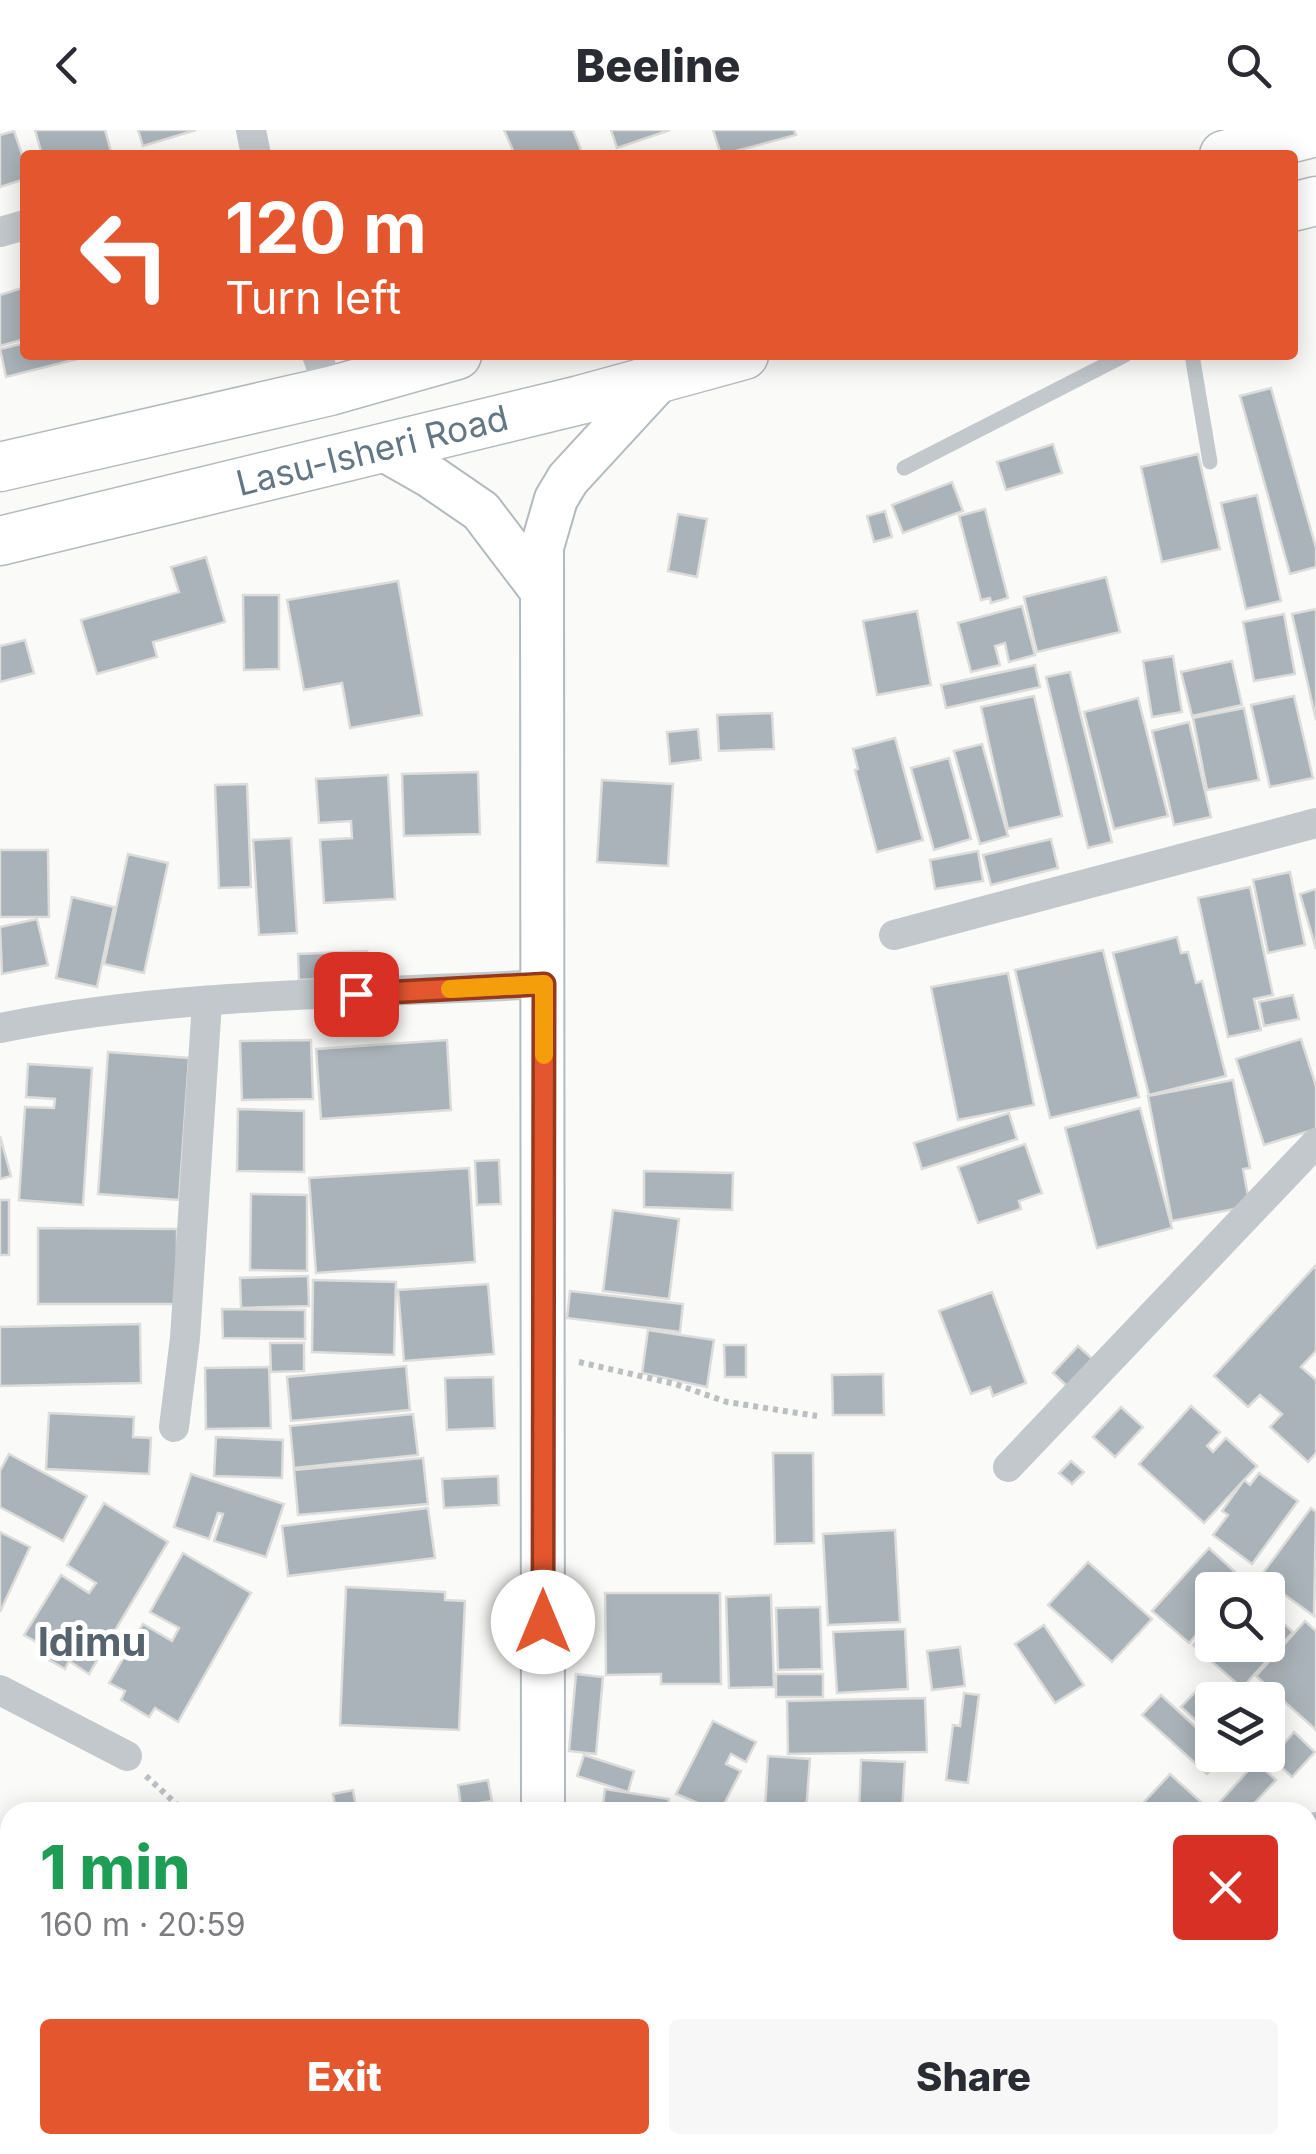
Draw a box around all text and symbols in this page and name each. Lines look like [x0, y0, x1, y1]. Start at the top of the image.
icon: back [40, 38, 95, 93]
text: Beeline [575, 38, 741, 93]
icon: search [1221, 38, 1276, 93]
text: 120 m [225, 185, 427, 270]
icon: left [60, 190, 190, 320]
text: Turn left [225, 270, 401, 325]
street label: Lasu-Isheri Road [232, 396, 512, 504]
pin [314, 952, 399, 1037]
icon: arrive [329, 967, 384, 1022]
position arrow [491, 1570, 595, 1674]
map controls [1195, 1572, 1285, 1772]
button: search [1195, 1572, 1285, 1662]
district label: Idimu [38, 1617, 146, 1666]
button: layers [1195, 1682, 1285, 1772]
text: 1 min [40, 1831, 190, 1903]
button: close [1173, 1835, 1278, 1940]
text: 160 m · 20:59 [40, 1905, 246, 1944]
button: Exit [40, 2019, 649, 2134]
button: Share [669, 2019, 1278, 2134]

